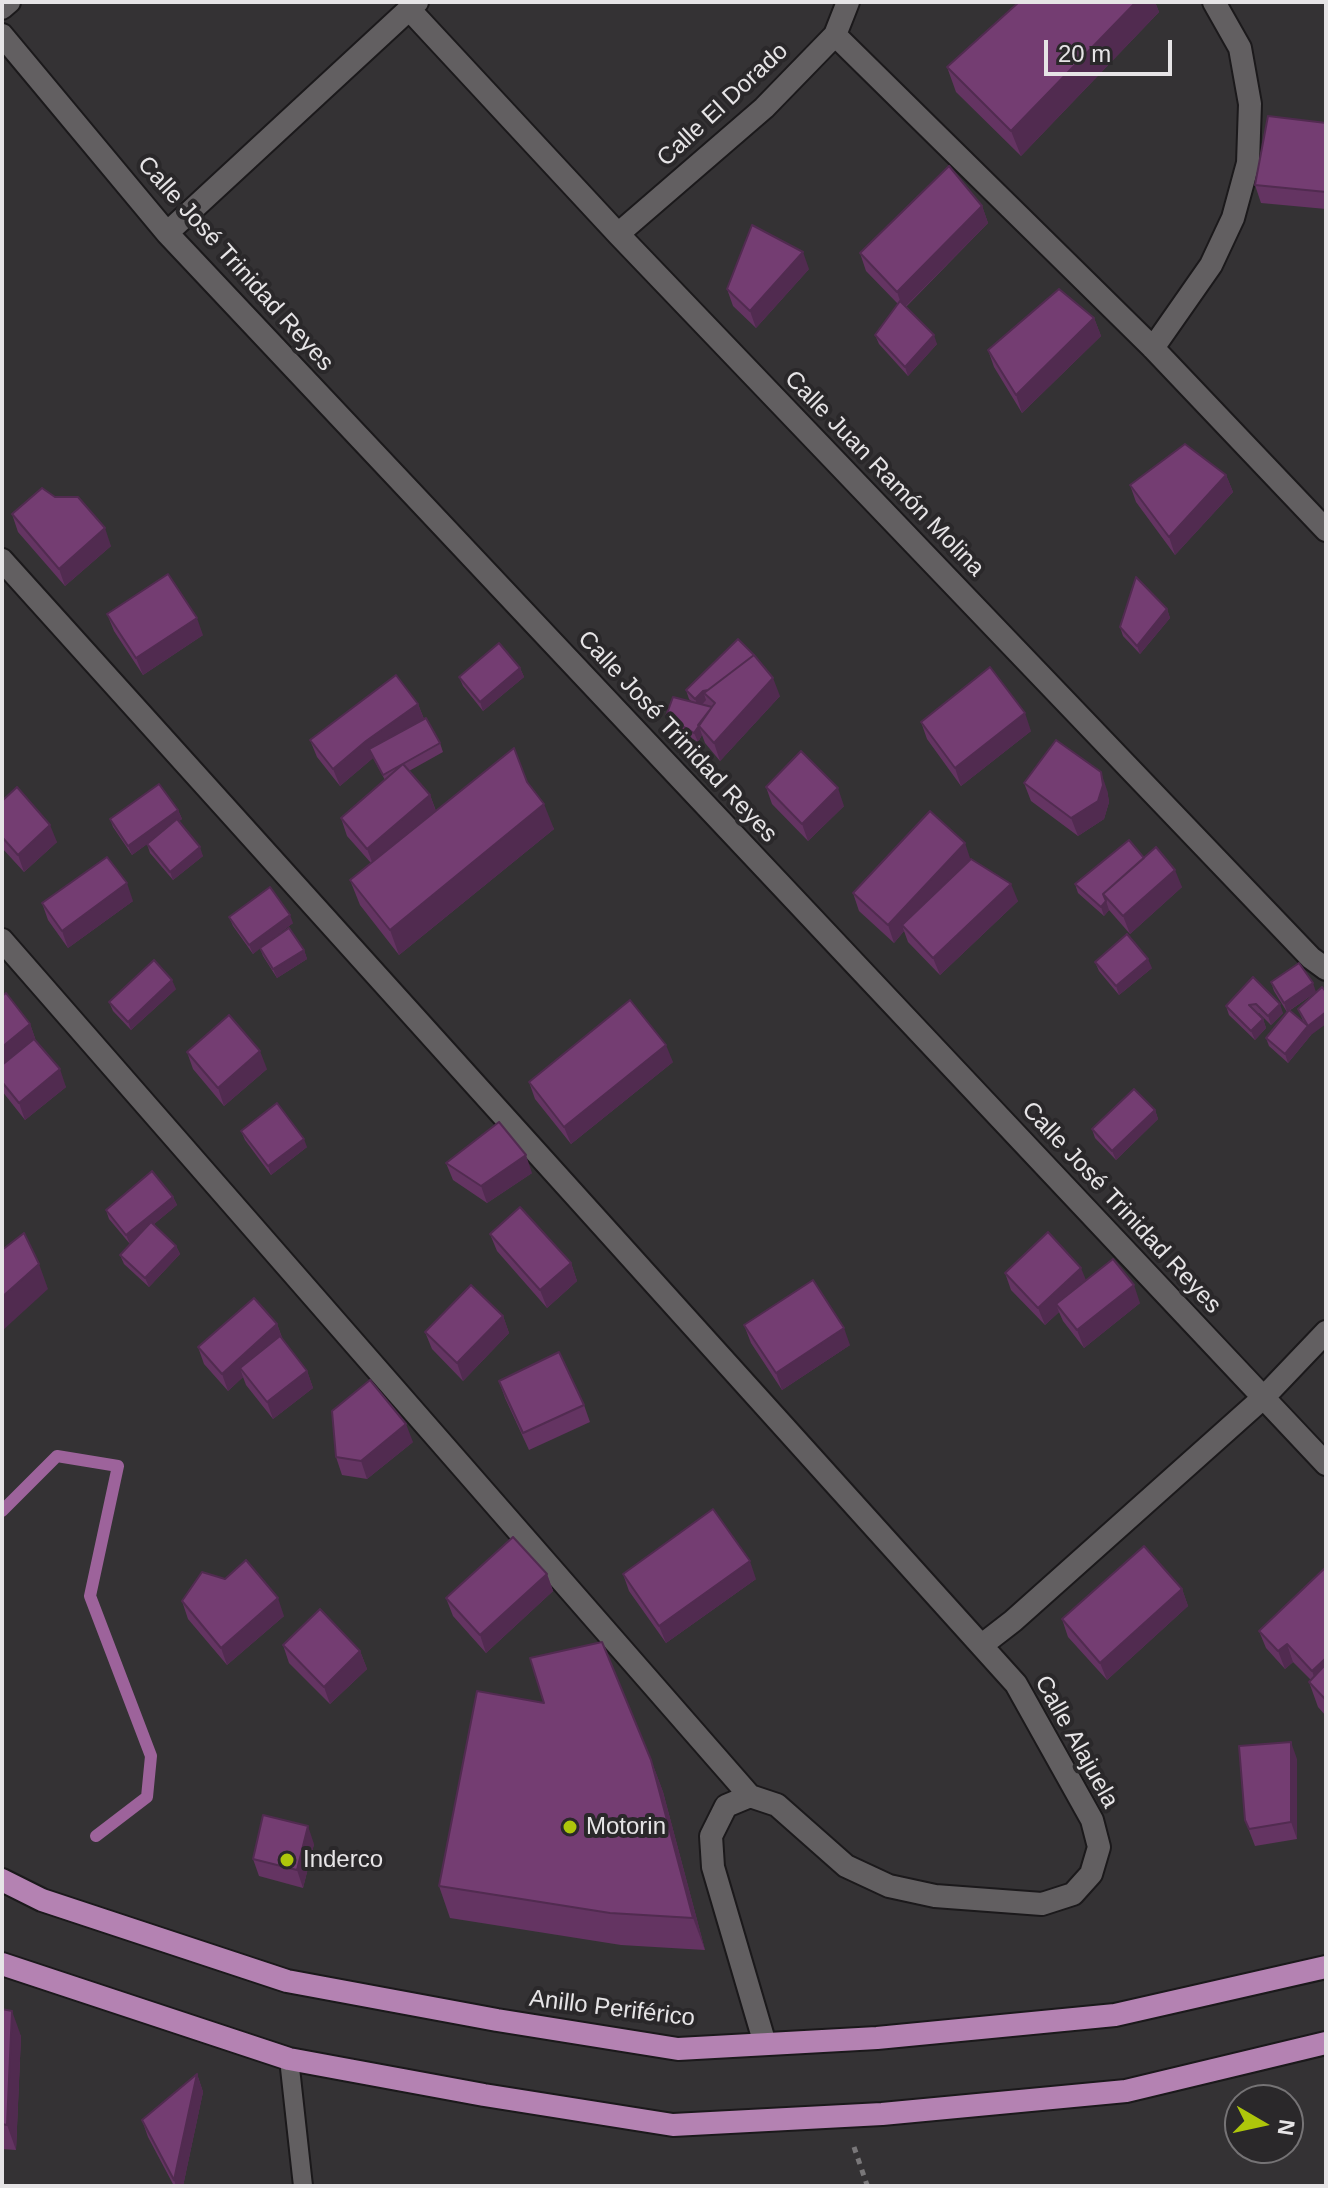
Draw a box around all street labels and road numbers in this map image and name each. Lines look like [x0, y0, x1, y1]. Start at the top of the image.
street label: Calle El Dorado [652, 37, 794, 173]
street label: Calle José Trinidad Reyes [131, 151, 339, 377]
street label: Calle Juan Ramón Molina [778, 365, 990, 583]
street label: Calle José Trinidad Reyes [571, 625, 783, 849]
street label: Calle José Trinidad Reyes [1015, 1096, 1227, 1320]
street label: Calle Alajuela [1028, 1671, 1124, 1813]
street label: Anillo Periférico [527, 1985, 697, 2033]

